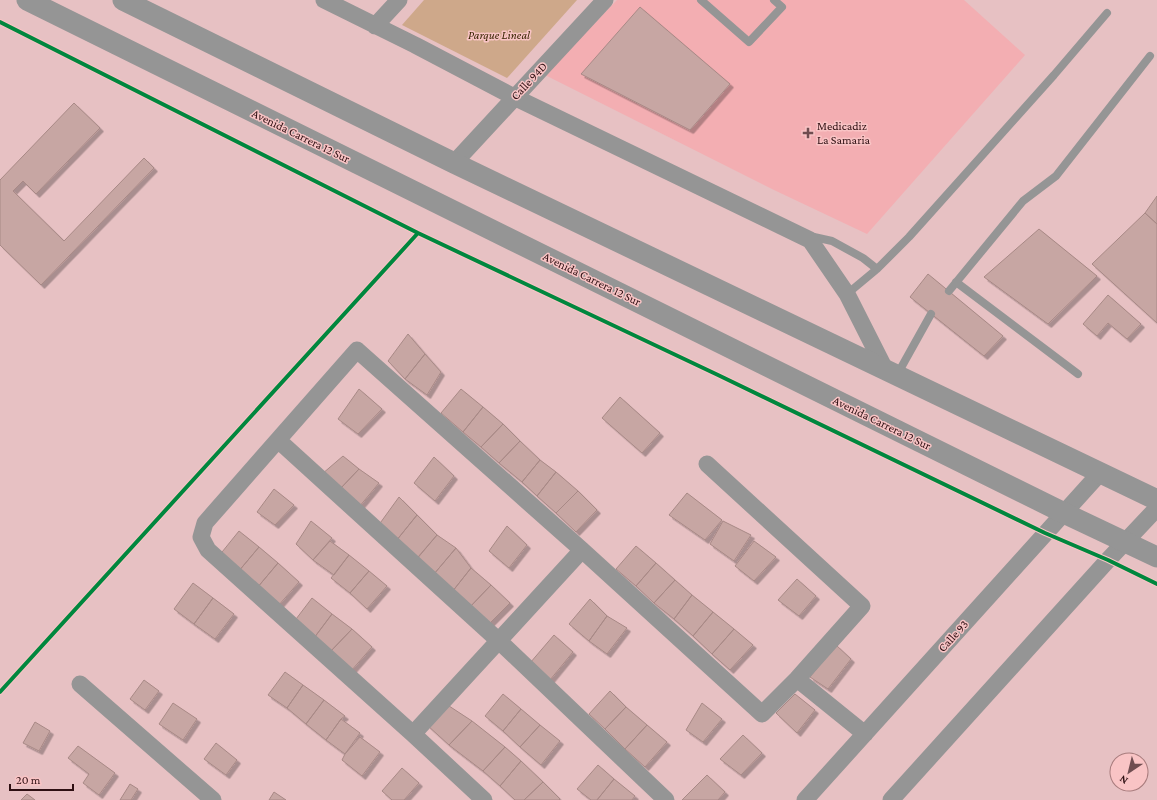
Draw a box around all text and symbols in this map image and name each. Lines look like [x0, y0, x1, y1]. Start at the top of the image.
park label: Parque Lineal [468, 28, 531, 42]
street label: Calle 94D [508, 59, 550, 103]
street label: Avenida Carrera 12 Sur [250, 106, 353, 166]
place label: Medicadiz La Samaria [817, 119, 871, 147]
marker: Medicadiz La Samaria [802, 127, 814, 139]
street label: Avenida Carrera 12 Sur [541, 249, 644, 309]
street label: Avenida Carrera 12 Sur [831, 393, 934, 453]
street label: Calle 93 [935, 617, 971, 655]
north arrow [1109, 752, 1149, 792]
scale bar [10, 766, 73, 792]
text: 20 m [16, 773, 41, 787]
text: N [1116, 773, 1130, 787]

